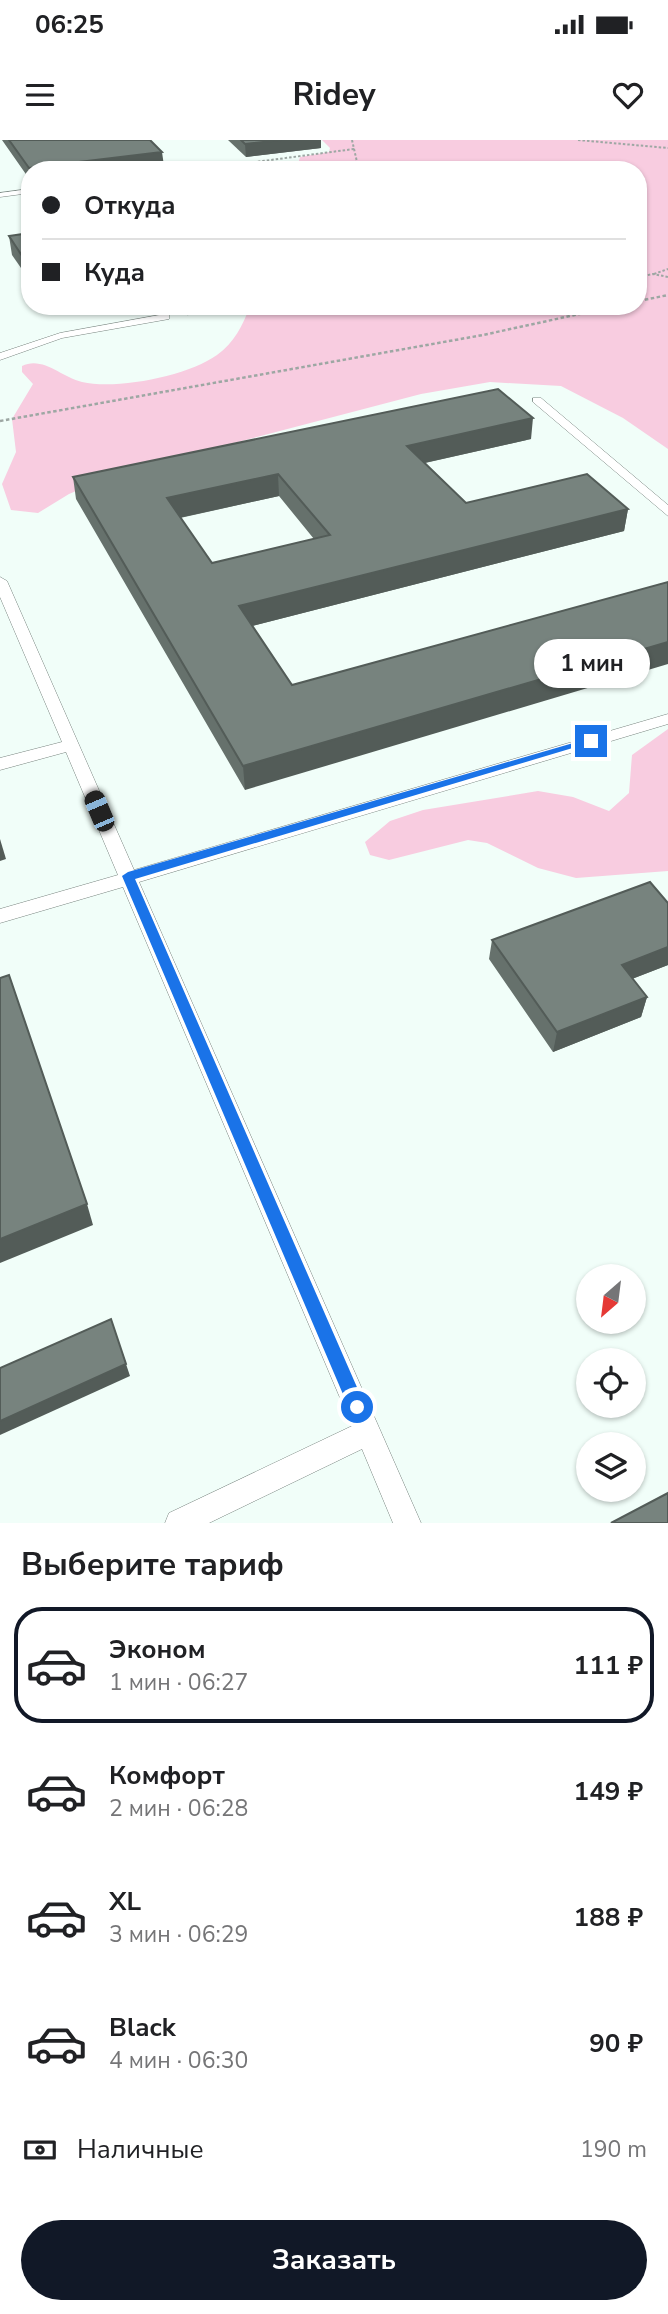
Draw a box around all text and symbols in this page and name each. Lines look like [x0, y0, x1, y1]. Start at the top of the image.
text: 06:25 [35, 7, 104, 42]
text: Ridey [292, 73, 376, 116]
icon: menu [21, 76, 59, 114]
icon: heart [609, 76, 647, 114]
text: Откуда [84, 188, 176, 223]
text: Куда [84, 255, 145, 290]
callout: 1 мин [533, 640, 649, 688]
text: 1 мин [560, 648, 624, 679]
route end [575, 725, 607, 757]
car [82, 788, 117, 834]
north arrow [576, 1264, 646, 1334]
map controls [576, 1264, 646, 1502]
button: locate [576, 1348, 646, 1418]
route start [341, 1391, 373, 1423]
button: layers [576, 1432, 646, 1502]
text: Выберите тариф [21, 1543, 284, 1586]
text: Эконом [109, 1632, 206, 1667]
icon: car [25, 1634, 88, 1697]
text: 111 ₽ [574, 1648, 643, 1683]
text: 1 мин · 06:27 [109, 1667, 248, 1698]
text: Комфорт [109, 1758, 225, 1793]
icon: car [25, 1760, 88, 1823]
text: 149 ₽ [574, 1774, 643, 1809]
text: 2 мин · 06:28 [109, 1793, 248, 1824]
text: XL [109, 1884, 141, 1919]
icon: car [25, 1886, 88, 1949]
text: 188 ₽ [574, 1900, 643, 1935]
text: 3 мин · 06:29 [109, 1919, 248, 1950]
text: Black [109, 2010, 176, 2045]
icon: car [25, 2012, 88, 2075]
text: 90 ₽ [589, 2026, 643, 2061]
text: 4 мин · 06:30 [109, 2045, 248, 2076]
icon: cash [21, 2131, 59, 2169]
text: Наличные [77, 2132, 204, 2167]
text: 190 m [580, 2134, 647, 2165]
button: Заказать [21, 2220, 647, 2300]

